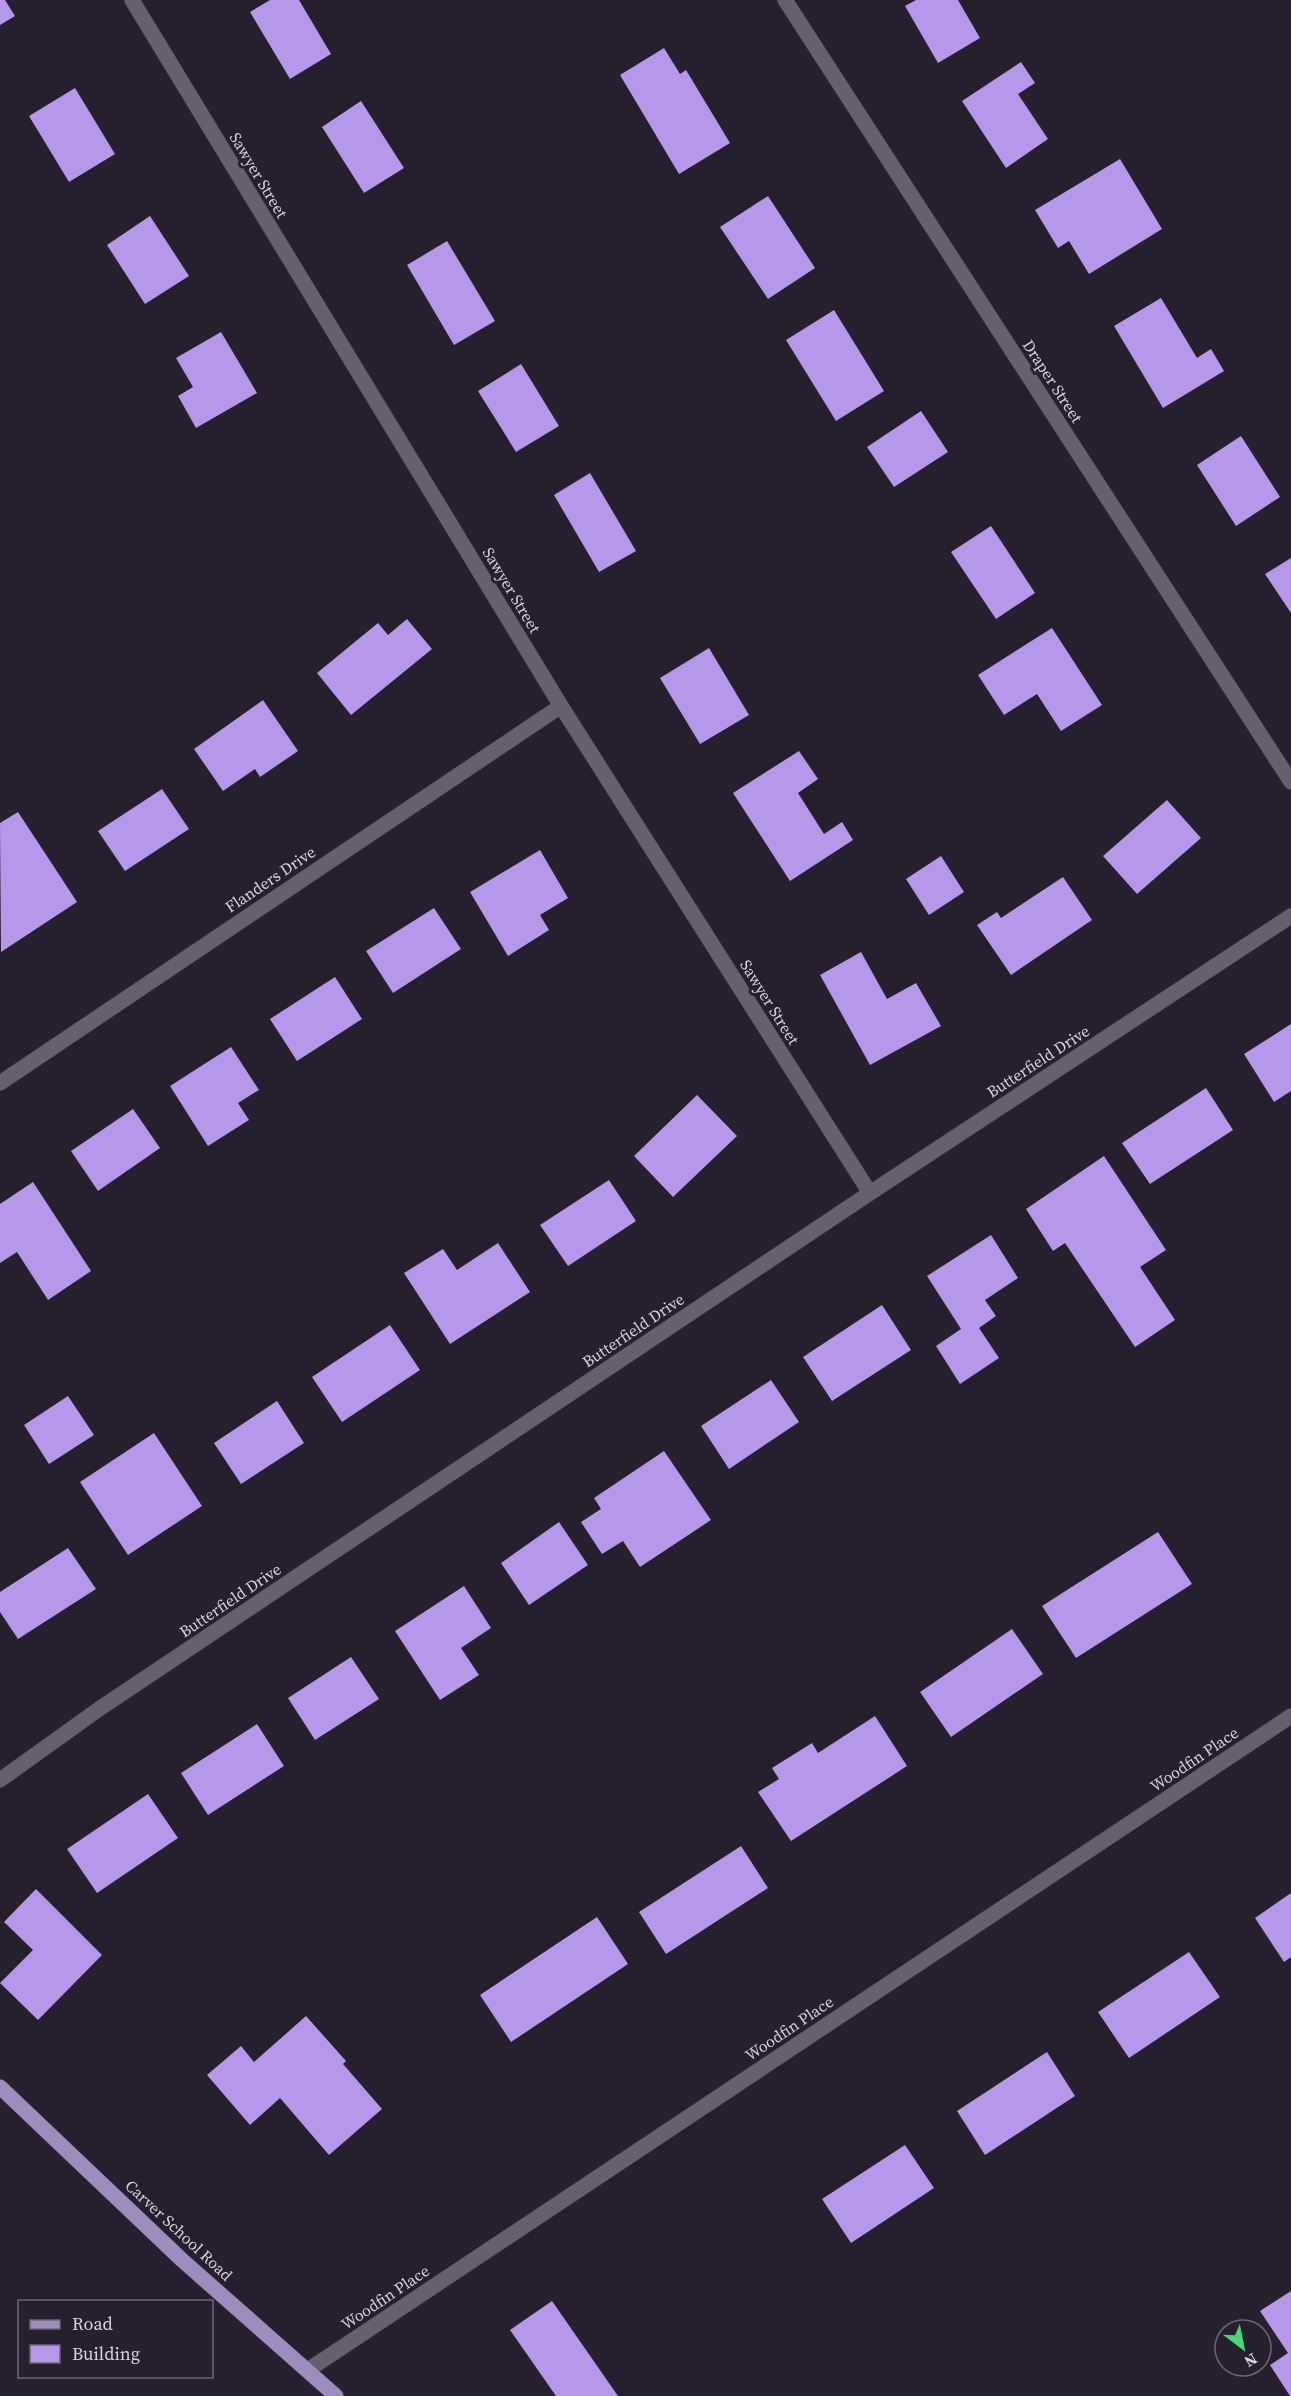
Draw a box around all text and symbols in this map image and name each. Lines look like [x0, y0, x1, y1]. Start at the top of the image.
street label: Sawyer Street [225, 128, 294, 223]
street label: Draper Street [1018, 335, 1089, 428]
street label: Sawyer Street [478, 543, 547, 638]
street label: Flanders Drive [220, 841, 320, 917]
street label: Sawyer Street [735, 955, 805, 1049]
street label: Butterfield Drive [982, 1020, 1094, 1102]
street label: Butterfield Drive [578, 1288, 688, 1372]
street label: Butterfield Drive [175, 1558, 285, 1642]
street label: Woodfin Place [1145, 1721, 1243, 1797]
street label: Woodfin Place [740, 1990, 838, 2066]
street label: Carver School Road [121, 2175, 237, 2285]
street label: Woodfin Place [336, 2259, 434, 2335]
legend [18, 2300, 213, 2378]
text: Road [72, 2311, 113, 2336]
north arrow [1213, 2318, 1273, 2378]
text: Building [72, 2341, 140, 2366]
text: N [1240, 2348, 1262, 2373]

